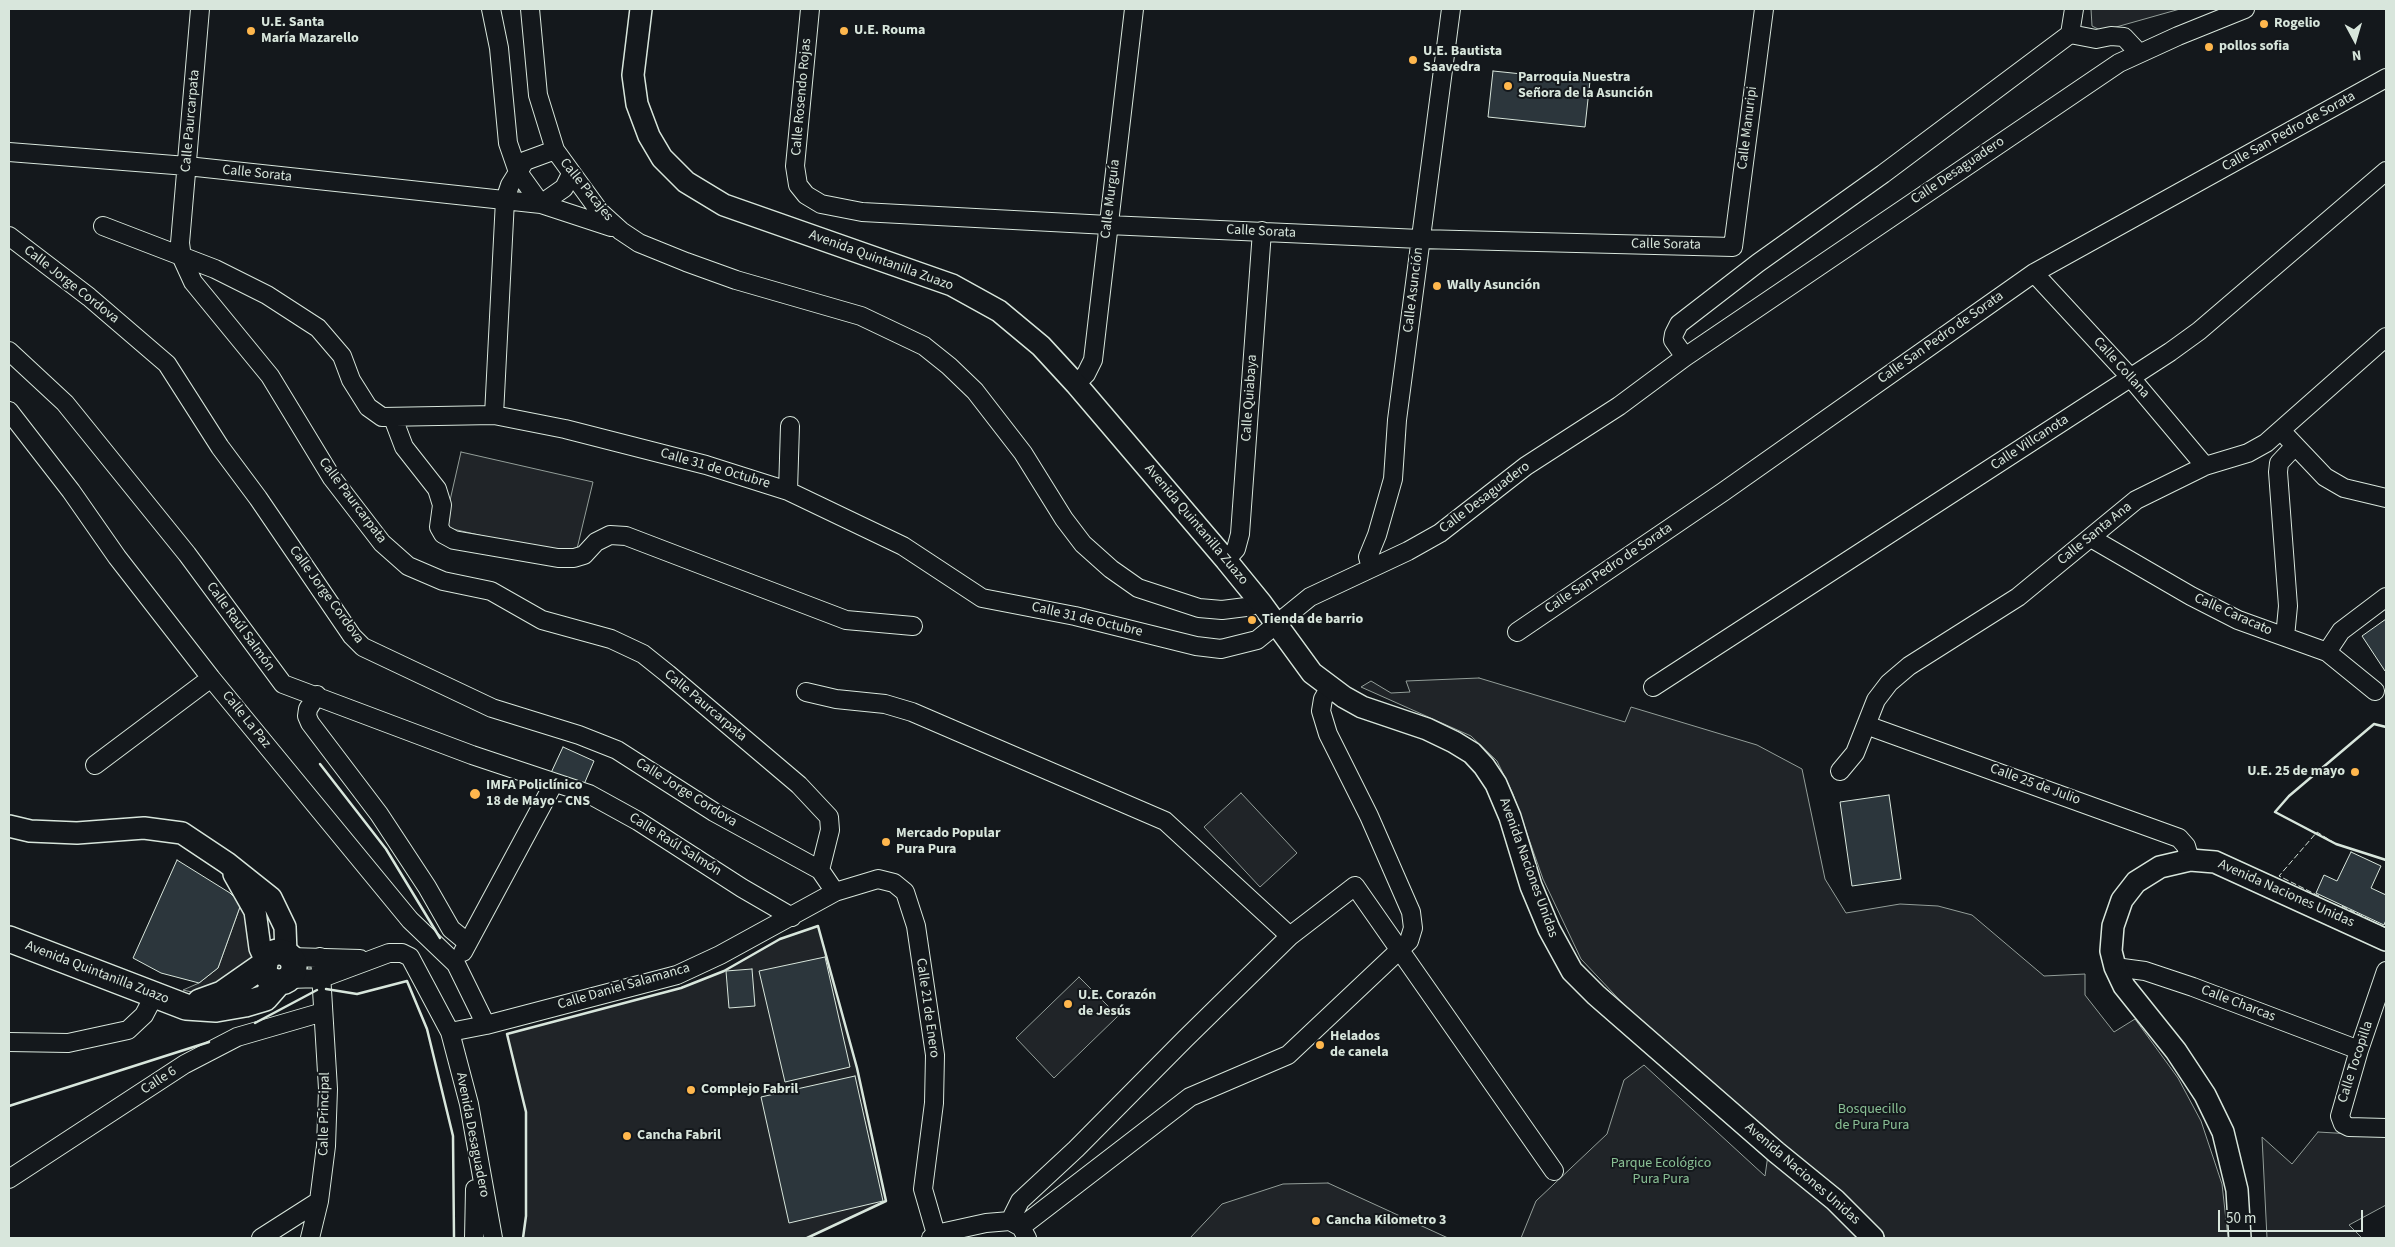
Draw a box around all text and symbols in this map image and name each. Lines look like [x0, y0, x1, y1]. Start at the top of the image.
place label: U.E. Santa María Mazarello [261, 15, 359, 48]
north arrow [2330, 15, 2380, 65]
place label: Rogelio [2274, 16, 2320, 32]
marker: Rogelio [2258, 18, 2270, 30]
place label: U.E. Rouma [854, 23, 925, 39]
marker: U.E. Santa María Mazarello [245, 25, 257, 37]
marker: U.E. Rouma [838, 25, 850, 37]
street label: Calle Rosendo Rojas [789, 38, 815, 156]
place label: pollos sofia [2219, 39, 2289, 55]
marker: pollos sofia [2203, 41, 2215, 53]
place label: U.E. Bautista Saavedra [1423, 44, 1502, 76]
text: N [2351, 44, 2362, 65]
marker: U.E. Bautista Saavedra [1407, 54, 1419, 66]
street label: Calle Paurcarpata [178, 69, 204, 173]
place label: Parroquia Nuestra Señora de la Asunción [1518, 70, 1653, 102]
marker: Parroquia Nuestra Señora de la Asunción [1502, 80, 1514, 92]
street label: Calle Manuripi [1735, 85, 1761, 171]
street label: Calle San Pedro de Sorata [2219, 88, 2359, 176]
street label: Calle Desaguadero [1908, 134, 2008, 208]
street label: Calle Pacajes [556, 155, 616, 225]
street label: Calle Murguía [1098, 158, 1124, 240]
street label: Calle Sorata [221, 162, 293, 186]
street label: Calle Sorata [1226, 222, 1296, 242]
street label: Avenida Quintanilla Zuazo [806, 227, 956, 295]
street label: Calle Sorata [1631, 236, 1701, 254]
street label: Calle Jorge Cordova [20, 243, 122, 327]
street label: Calle Asunción [1400, 246, 1428, 334]
place label: Wally Asunción [1447, 278, 1540, 294]
marker: Wally Asunción [1431, 280, 1443, 292]
street label: Calle San Pedro de Sorata [1875, 288, 2007, 388]
street label: Calle Collana [2089, 334, 2153, 402]
street label: Calle Quiabaya [1239, 354, 1261, 442]
street label: Calle Villcanota [1988, 412, 2072, 474]
street label: Calle 31 de Octubre [658, 445, 772, 493]
street label: Calle Paurcarpata [314, 455, 390, 547]
street label: Calle Desaguadero [1436, 458, 1534, 538]
street label: Avenida Quintanilla Zuazo [1141, 461, 1251, 589]
street label: Calle Santa Ana [2054, 499, 2136, 569]
street label: Calle San Pedro de Sorata [1542, 520, 1676, 618]
street label: Calle Jorge Cordova [285, 543, 367, 647]
street label: Calle Raúl Salmón [202, 579, 278, 675]
street label: Calle Caracato [2191, 590, 2275, 640]
street label: Calle 31 de Octubre [1030, 599, 1144, 641]
place label: Tienda de barrio [1262, 612, 1363, 628]
marker: Tienda de barrio [1246, 614, 1258, 626]
street label: Calle Paurcarpata [660, 667, 750, 745]
street label: Calle La Paz [218, 688, 274, 752]
street label: Calle Jorge Cordova [632, 755, 740, 831]
street label: Calle 25 de Julio [1987, 761, 2083, 809]
place label: U.E. 25 de mayo [2247, 764, 2345, 780]
marker: U.E. 25 de mayo [2349, 766, 2361, 778]
place label: IMFA Policlínico 18 de Mayo - CNS [486, 778, 590, 810]
marker: IMFA Policlínico 18 de Mayo - CNS [468, 787, 482, 801]
street label: Avenida Naciones Unidas [1495, 796, 1561, 940]
street label: Calle Raúl Salmón [626, 810, 724, 880]
place label: Mercado Popular Pura Pura [896, 826, 1000, 859]
marker: Mercado Popular Pura Pura [880, 836, 892, 848]
street label: Avenida Naciones Unidas [2215, 856, 2357, 932]
street label: Avenida Quintanilla Zuazo [23, 938, 171, 1008]
street label: Calle 21 de Enero [912, 957, 942, 1059]
street label: Calle Daniel Salamanca [556, 960, 692, 1014]
street label: Calle Charcas [2198, 982, 2278, 1026]
place label: U.E. Corazón de Jesús [1078, 988, 1156, 1020]
marker: U.E. Corazón de Jesús [1062, 998, 1074, 1010]
street label: Calle Tocopilla [2335, 1019, 2377, 1105]
place label: Helados de canela [1330, 1029, 1389, 1062]
marker: Helados de canela [1314, 1039, 1326, 1051]
street label: Calle 6 [138, 1063, 180, 1099]
street label: Avenida Desaguadero [452, 1071, 492, 1199]
street label: Calle Principal [316, 1072, 334, 1156]
place label: Complejo Fabril [701, 1082, 798, 1098]
marker: Complejo Fabril [685, 1084, 697, 1096]
park label: Bosquecillo de Pura Pura [1835, 1102, 1909, 1134]
street label: Avenida Naciones Unidas [1741, 1119, 1863, 1229]
place label: Cancha Fabril [637, 1128, 721, 1144]
marker: Cancha Fabril [621, 1130, 633, 1142]
park label: Parque Ecológico Pura Pura [1611, 1156, 1711, 1188]
scale bar [2220, 1200, 2365, 1232]
text: 50 m [2226, 1208, 2256, 1229]
place label: Cancha Kilometro 3 [1326, 1213, 1446, 1229]
marker: Cancha Kilometro 3 [1310, 1215, 1322, 1227]

